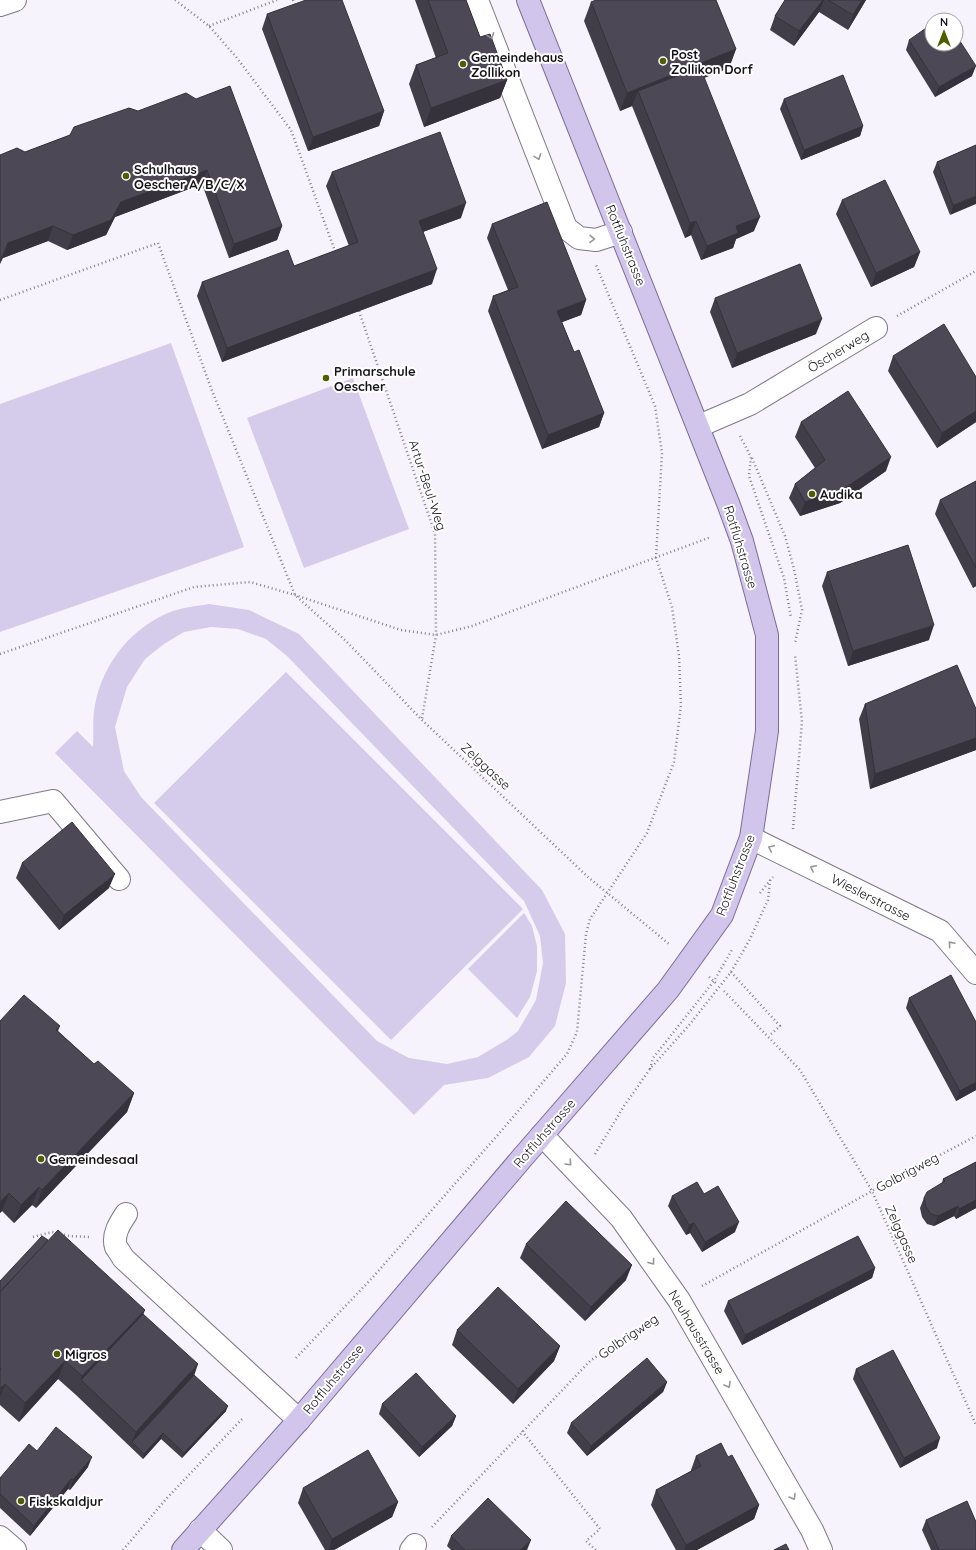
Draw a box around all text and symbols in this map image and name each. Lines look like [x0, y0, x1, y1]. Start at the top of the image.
north arrow [924, 12, 964, 52]
text: N [940, 15, 948, 29]
one-way arrow [486, 33, 494, 40]
place label: Post Zollikon Dorf [671, 46, 753, 77]
place label: Gemeindehaus Zollikon [471, 49, 564, 80]
marker: Post Zollikon Dorf [658, 56, 668, 66]
marker: Gemeindehaus Zollikon [458, 59, 468, 69]
one-way arrow [534, 154, 542, 161]
place label: Schulhaus Oescher A/B/C/X [134, 161, 245, 192]
marker: Schulhaus Oescher A/B/C/X [121, 171, 131, 181]
street label: Rotfluhstrasse [602, 202, 650, 288]
one-way arrow [589, 235, 595, 243]
street label: Öscherweg [805, 327, 871, 375]
place label: Primarschule Oescher [334, 363, 416, 394]
marker: Primarschule Oescher [321, 373, 331, 383]
street label: Artur-Beul-Weg [406, 438, 450, 532]
place label: Audika [820, 486, 863, 502]
marker: Audika [807, 489, 817, 499]
street label: Rotfluhstrasse [721, 503, 761, 591]
street label: Zelggasse [458, 739, 514, 793]
street label: Rotfluhstrasse [712, 832, 758, 918]
one-way arrow [768, 845, 775, 853]
one-way arrow [810, 865, 818, 873]
street label: Wieslerstrasse [829, 870, 913, 924]
one-way arrow [948, 941, 955, 949]
street label: Rotfluhstrasse [510, 1095, 578, 1171]
street label: Golbrigweg [873, 1149, 941, 1195]
place label: Gemeindesaal [49, 1151, 138, 1167]
marker: Gemeindesaal [36, 1154, 46, 1164]
one-way arrow [564, 1158, 571, 1166]
street label: Zelggasse [882, 1202, 922, 1266]
one-way arrow [647, 1258, 654, 1265]
street label: Neuhausstrasse [666, 1287, 728, 1377]
street label: Golbrigweg [595, 1310, 661, 1362]
street label: Rotfluhstrasse [299, 1341, 367, 1417]
place label: Migros [65, 1346, 107, 1362]
marker: Migros [52, 1349, 62, 1359]
one-way arrow [723, 1381, 730, 1388]
place label: Fiskskaldjur [29, 1493, 103, 1509]
one-way arrow [788, 1493, 795, 1501]
marker: Fiskskaldjur [16, 1496, 26, 1506]

